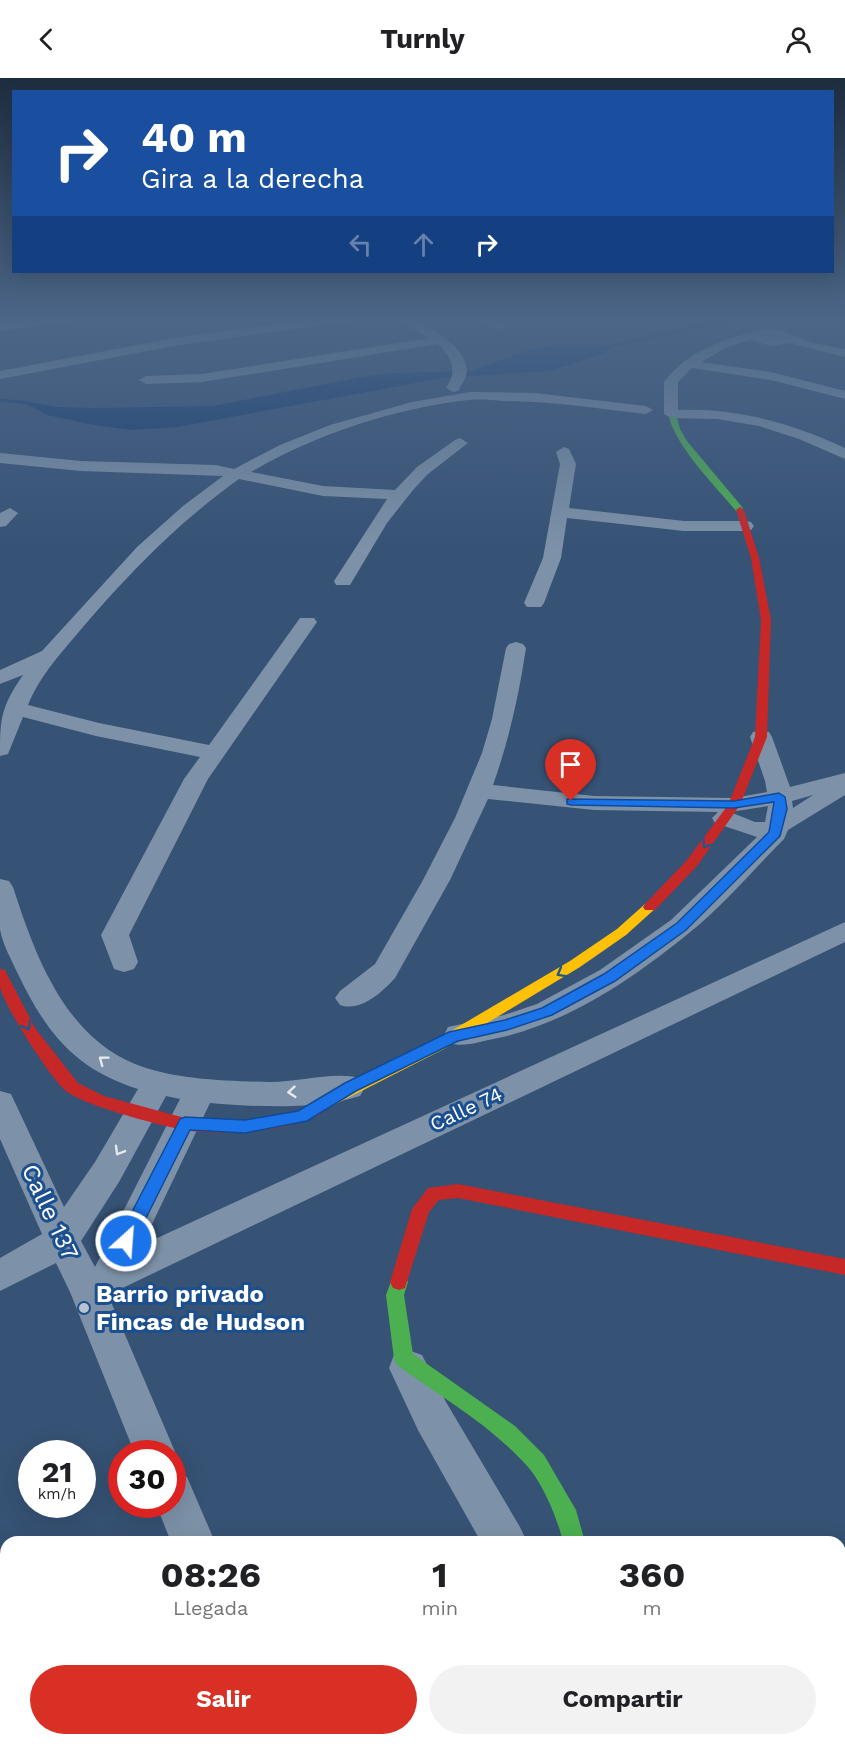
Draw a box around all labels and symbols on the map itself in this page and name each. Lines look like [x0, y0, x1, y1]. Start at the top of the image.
pin [545, 739, 596, 801]
one-way arrow [702, 837, 713, 848]
one-way arrow [557, 965, 568, 977]
one-way arrow [20, 1019, 31, 1030]
one-way arrow [98, 1057, 109, 1068]
street label: Calle 74 [426, 1082, 506, 1136]
one-way arrow [288, 1085, 297, 1098]
one-way arrow [115, 1145, 126, 1155]
street label: Calle 137 [16, 1160, 84, 1264]
position arrow [94, 1209, 158, 1273]
place label: Barrio privado Fincas de Hudson [96, 1280, 305, 1336]
marker: Barrio privado Fincas de Hudson [77, 1301, 91, 1315]
speed limit sign: 30 [108, 1440, 186, 1518]

